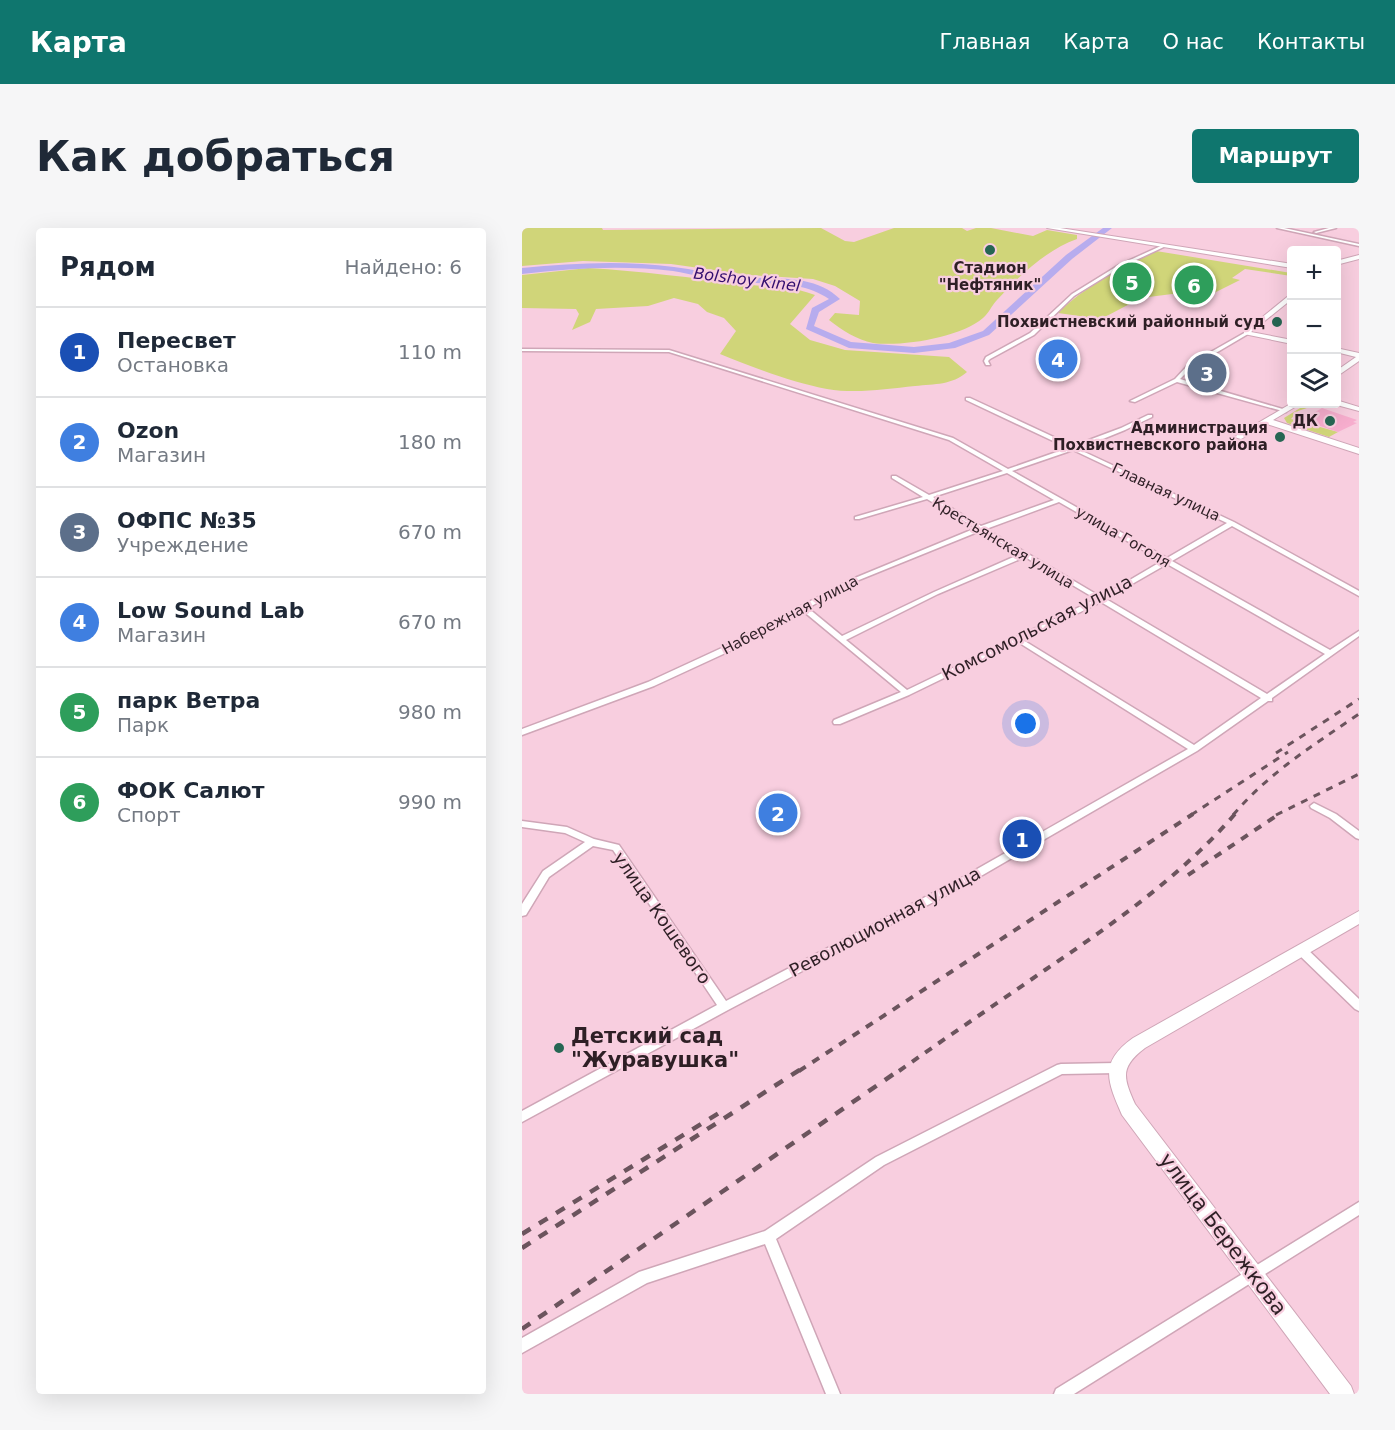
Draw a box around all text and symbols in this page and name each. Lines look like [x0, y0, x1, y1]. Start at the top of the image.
text: Карта [30, 26, 127, 59]
text: Главная [940, 30, 1030, 54]
text: Карта [1063, 30, 1130, 54]
text: О нас [1163, 30, 1224, 54]
text: Контакты [1257, 30, 1365, 54]
button: Маршрут [1192, 129, 1359, 183]
text: Как добраться [36, 132, 395, 181]
marker: Стадион "Нефтяник" [983, 243, 997, 257]
map controls [1287, 246, 1341, 408]
button: + [1287, 246, 1341, 300]
text: Рядом [60, 252, 156, 282]
text: Найдено: 6 [344, 255, 462, 279]
place label: Стадион "Нефтяник" [939, 259, 1041, 294]
pin: 5 [1112, 260, 1152, 304]
pin: 6 [1174, 262, 1214, 308]
water label: Bolshoy Kinel [692, 264, 802, 296]
button: − [1287, 300, 1341, 354]
place label: Похвистневский районный суд [997, 313, 1265, 331]
marker: Похвистневский районный суд [1270, 315, 1284, 329]
text: Пересвет [117, 328, 236, 353]
pin: 4 [1038, 336, 1078, 382]
text: 1 [73, 340, 86, 364]
text: 110 m [398, 340, 462, 364]
pin: 3 [1188, 350, 1226, 396]
text: Остановка [117, 353, 229, 377]
button: layers [1287, 354, 1341, 408]
place label: ДК [1292, 412, 1319, 430]
marker: ДК [1323, 414, 1337, 428]
text: Ozon [117, 418, 179, 443]
place label: Администрация Похвистневского района [1053, 419, 1268, 454]
text: 2 [73, 430, 86, 454]
text: 180 m [398, 430, 462, 454]
marker: Администрация Похвистневского района [1273, 430, 1287, 444]
text: Магазин [117, 443, 206, 467]
street label: Главная улица [1109, 459, 1223, 525]
street label: Крестьянская улица [929, 494, 1077, 592]
street label: улица Гоголя [1072, 503, 1174, 571]
text: ОФПС №35 [117, 508, 257, 533]
text: 3 [73, 520, 86, 544]
text: 670 m [398, 520, 462, 544]
text: Учреждение [117, 533, 249, 557]
street label: Комсомольская улица [938, 570, 1135, 685]
street label: Набережная улица [719, 571, 861, 659]
text: Low Sound Lab [117, 598, 304, 623]
text: 4 [73, 610, 86, 634]
text: 670 m [398, 610, 462, 634]
text: Магазин [117, 623, 206, 647]
text: парк Ветра [117, 688, 260, 713]
text: 5 [73, 700, 86, 724]
text: 980 m [398, 700, 462, 724]
your location [1011, 709, 1040, 738]
text: Парк [117, 713, 169, 737]
text: ФОК Салют [117, 778, 264, 803]
text: 6 [73, 790, 86, 814]
text: 990 m [398, 790, 462, 814]
pin: 2 [758, 790, 798, 836]
text: Спорт [117, 803, 181, 827]
pin: 1 [1002, 816, 1042, 862]
street label: улица Кошевого [609, 848, 716, 988]
street label: Революционная улица [786, 862, 984, 981]
place label: Детский сад "Журавушка" [571, 1024, 739, 1072]
marker: Детский сад "Журавушка" [552, 1041, 566, 1055]
street label: улица Бережкова [1154, 1148, 1292, 1320]

